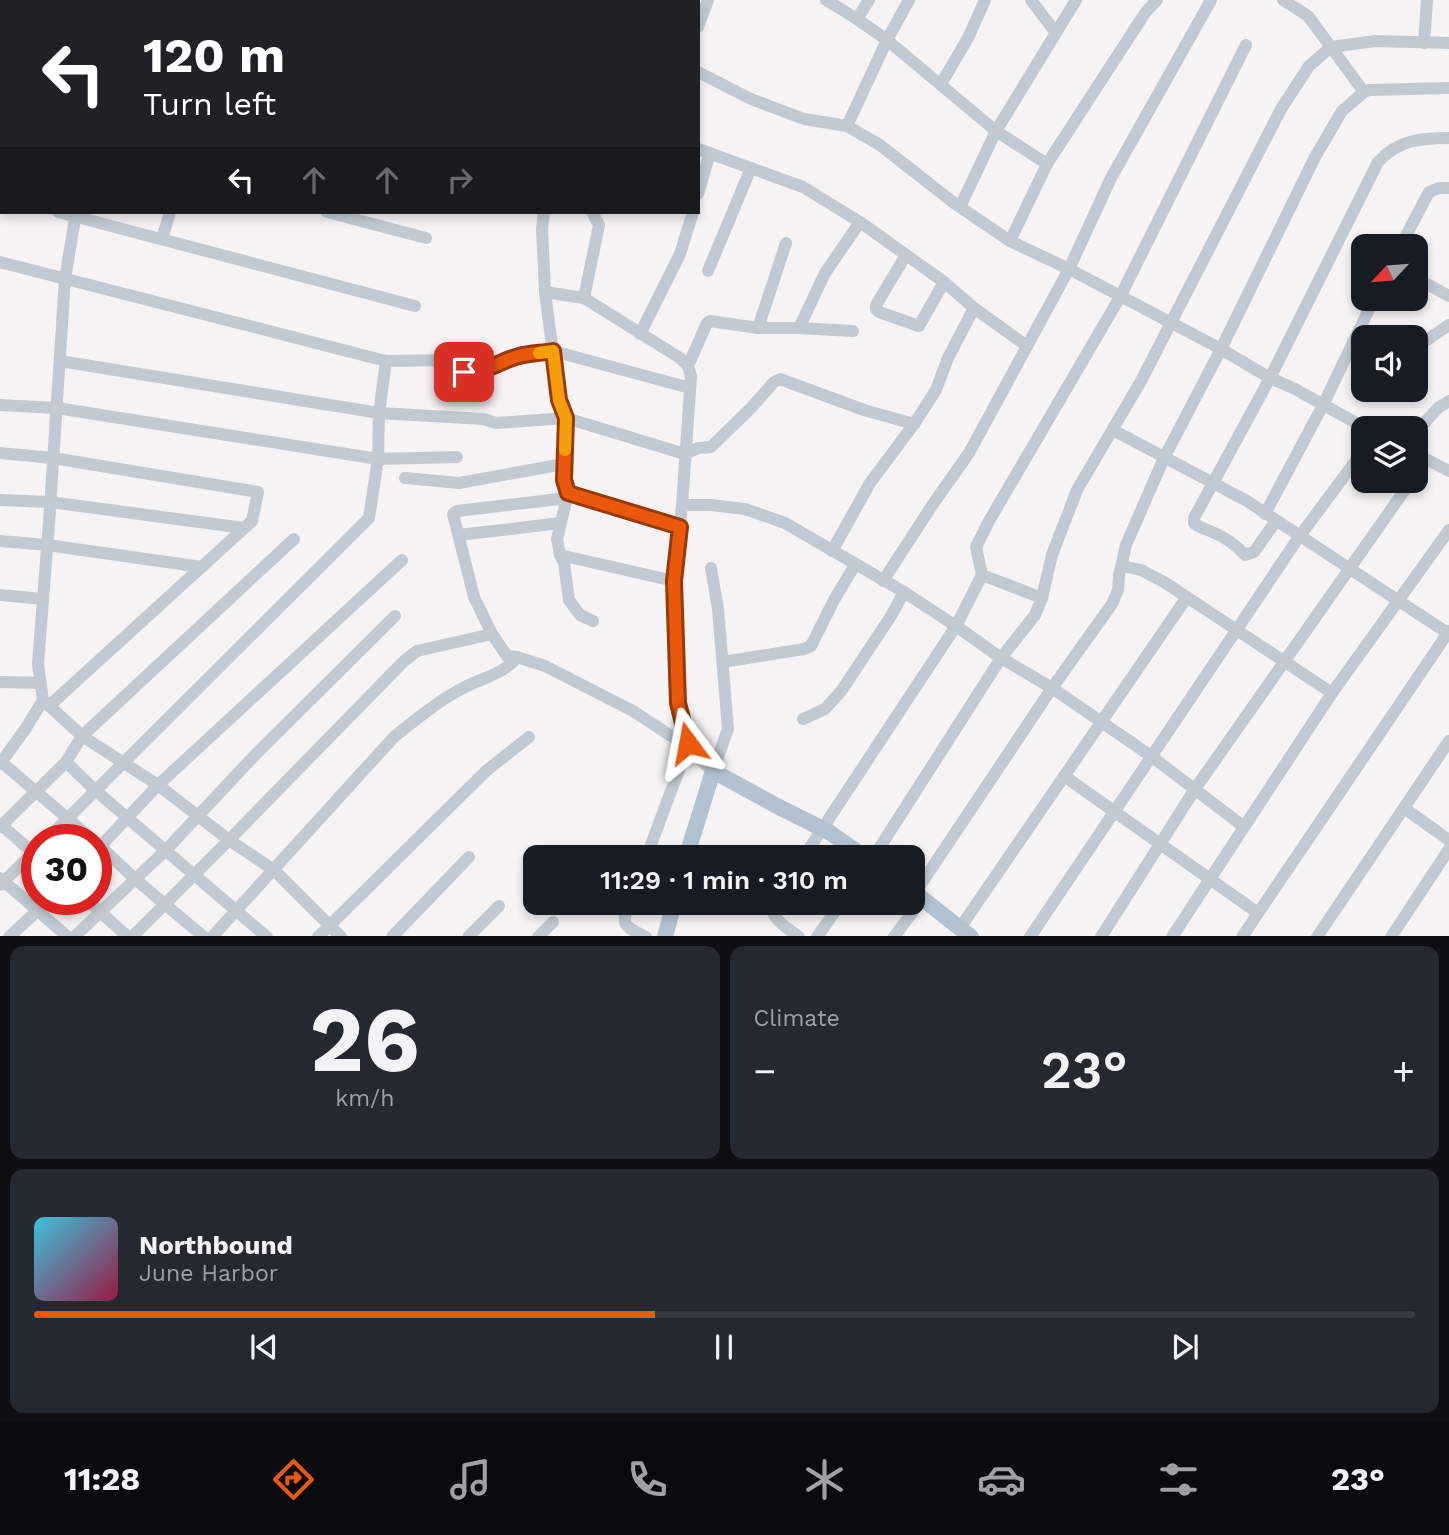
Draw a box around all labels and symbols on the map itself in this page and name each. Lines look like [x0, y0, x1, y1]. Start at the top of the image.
north arrow [1351, 234, 1428, 312]
pin [434, 342, 494, 402]
position arrow [651, 706, 725, 780]
speed limit sign: 30 [21, 824, 112, 915]

